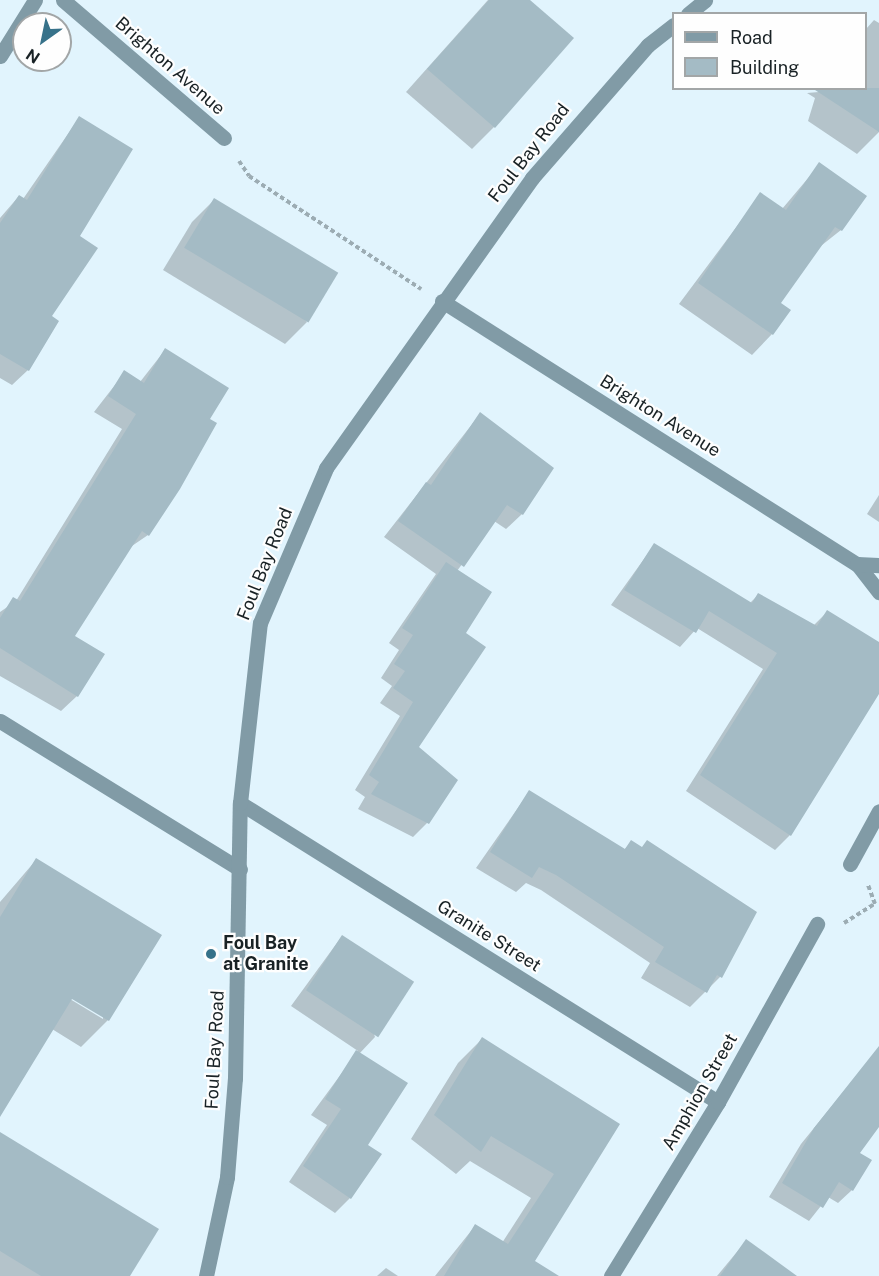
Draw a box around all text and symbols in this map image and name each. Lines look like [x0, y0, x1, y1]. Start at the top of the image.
north arrow [12, 12, 72, 72]
legend [672, 12, 867, 90]
street label: Brighton Avenue [111, 13, 229, 119]
text: Road [730, 27, 773, 48]
text: N [23, 44, 43, 67]
text: Building [730, 57, 799, 78]
street label: Foul Bay Road [484, 99, 574, 207]
street label: Brighton Avenue [596, 370, 724, 462]
street label: Foul Bay Road [233, 505, 297, 623]
street label: Granite Street [433, 895, 545, 977]
place label: Foul Bay at Granite [223, 933, 309, 976]
marker: Foul Bay at Granite [204, 947, 218, 961]
street label: Foul Bay Road [201, 990, 229, 1110]
street label: Amphion Street [658, 1030, 742, 1154]

